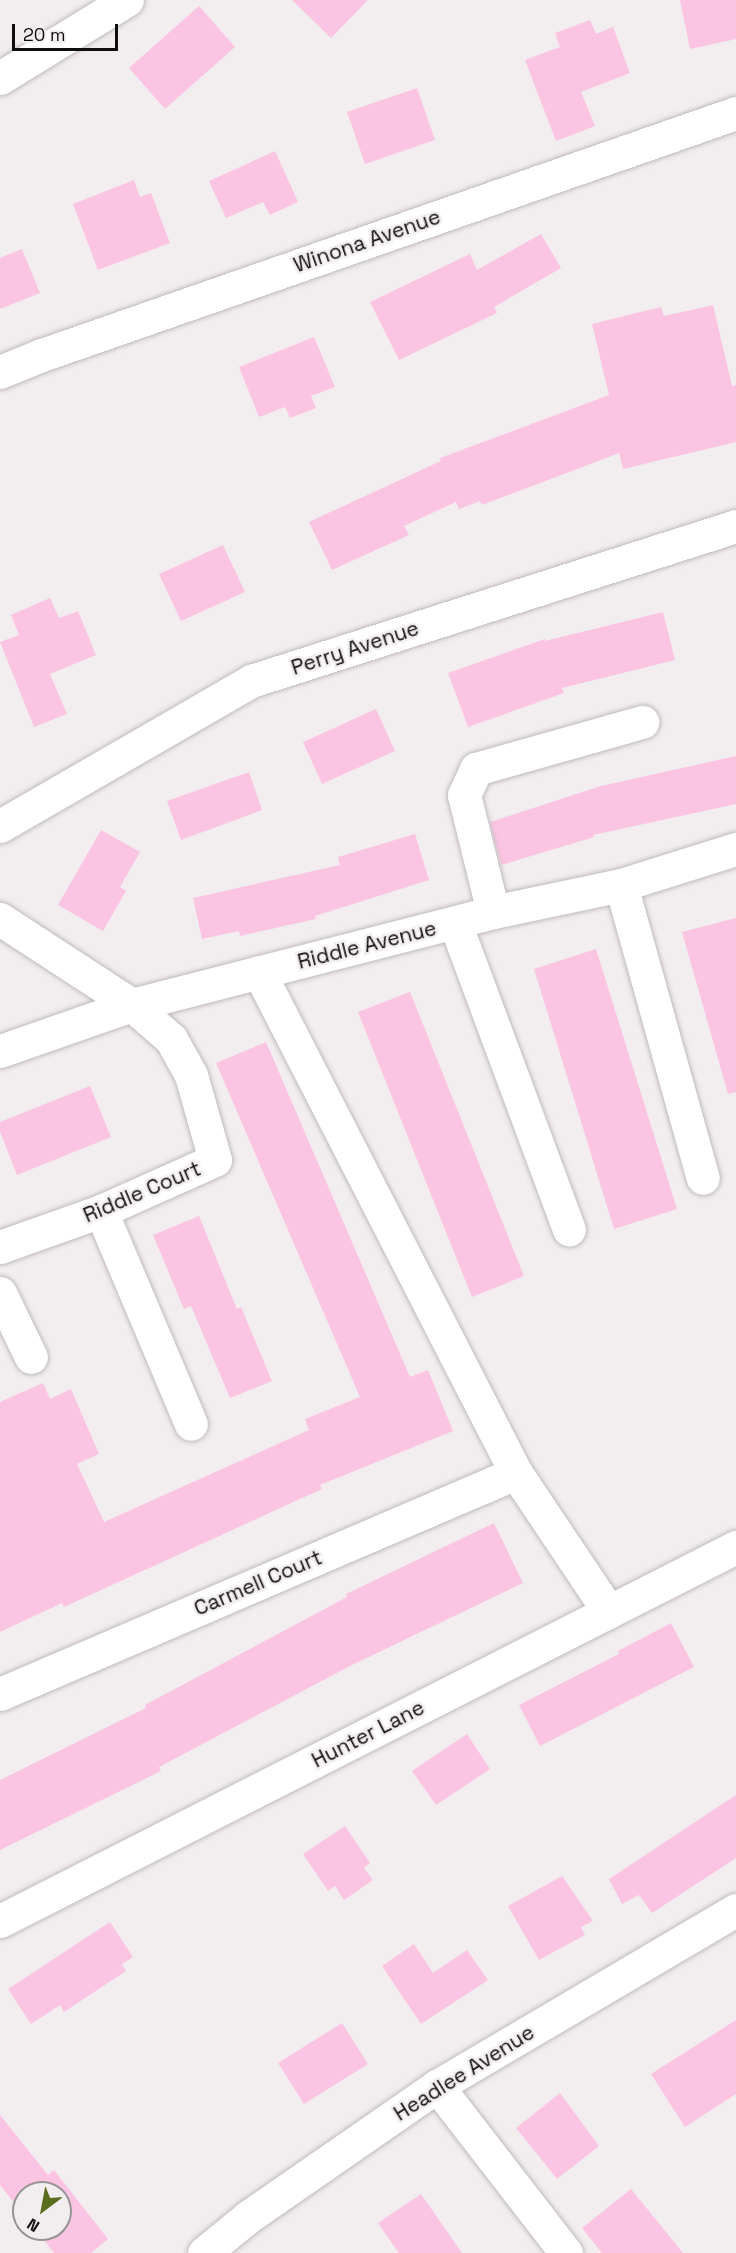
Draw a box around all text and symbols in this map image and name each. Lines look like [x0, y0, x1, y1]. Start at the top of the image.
scale bar [15, 12, 122, 50]
text: 20 m [23, 23, 66, 46]
street label: Winona Avenue [290, 204, 444, 278]
street label: Perry Avenue [288, 615, 422, 681]
street label: Riddle Avenue [295, 916, 439, 974]
street label: Riddle Court [79, 1156, 205, 1228]
street label: Carmell Court [190, 1545, 326, 1621]
street label: Hunter Lane [307, 1695, 429, 1773]
street label: Headlee Avenue [389, 2020, 539, 2126]
north arrow [12, 2181, 72, 2241]
text: N [23, 2213, 43, 2237]

